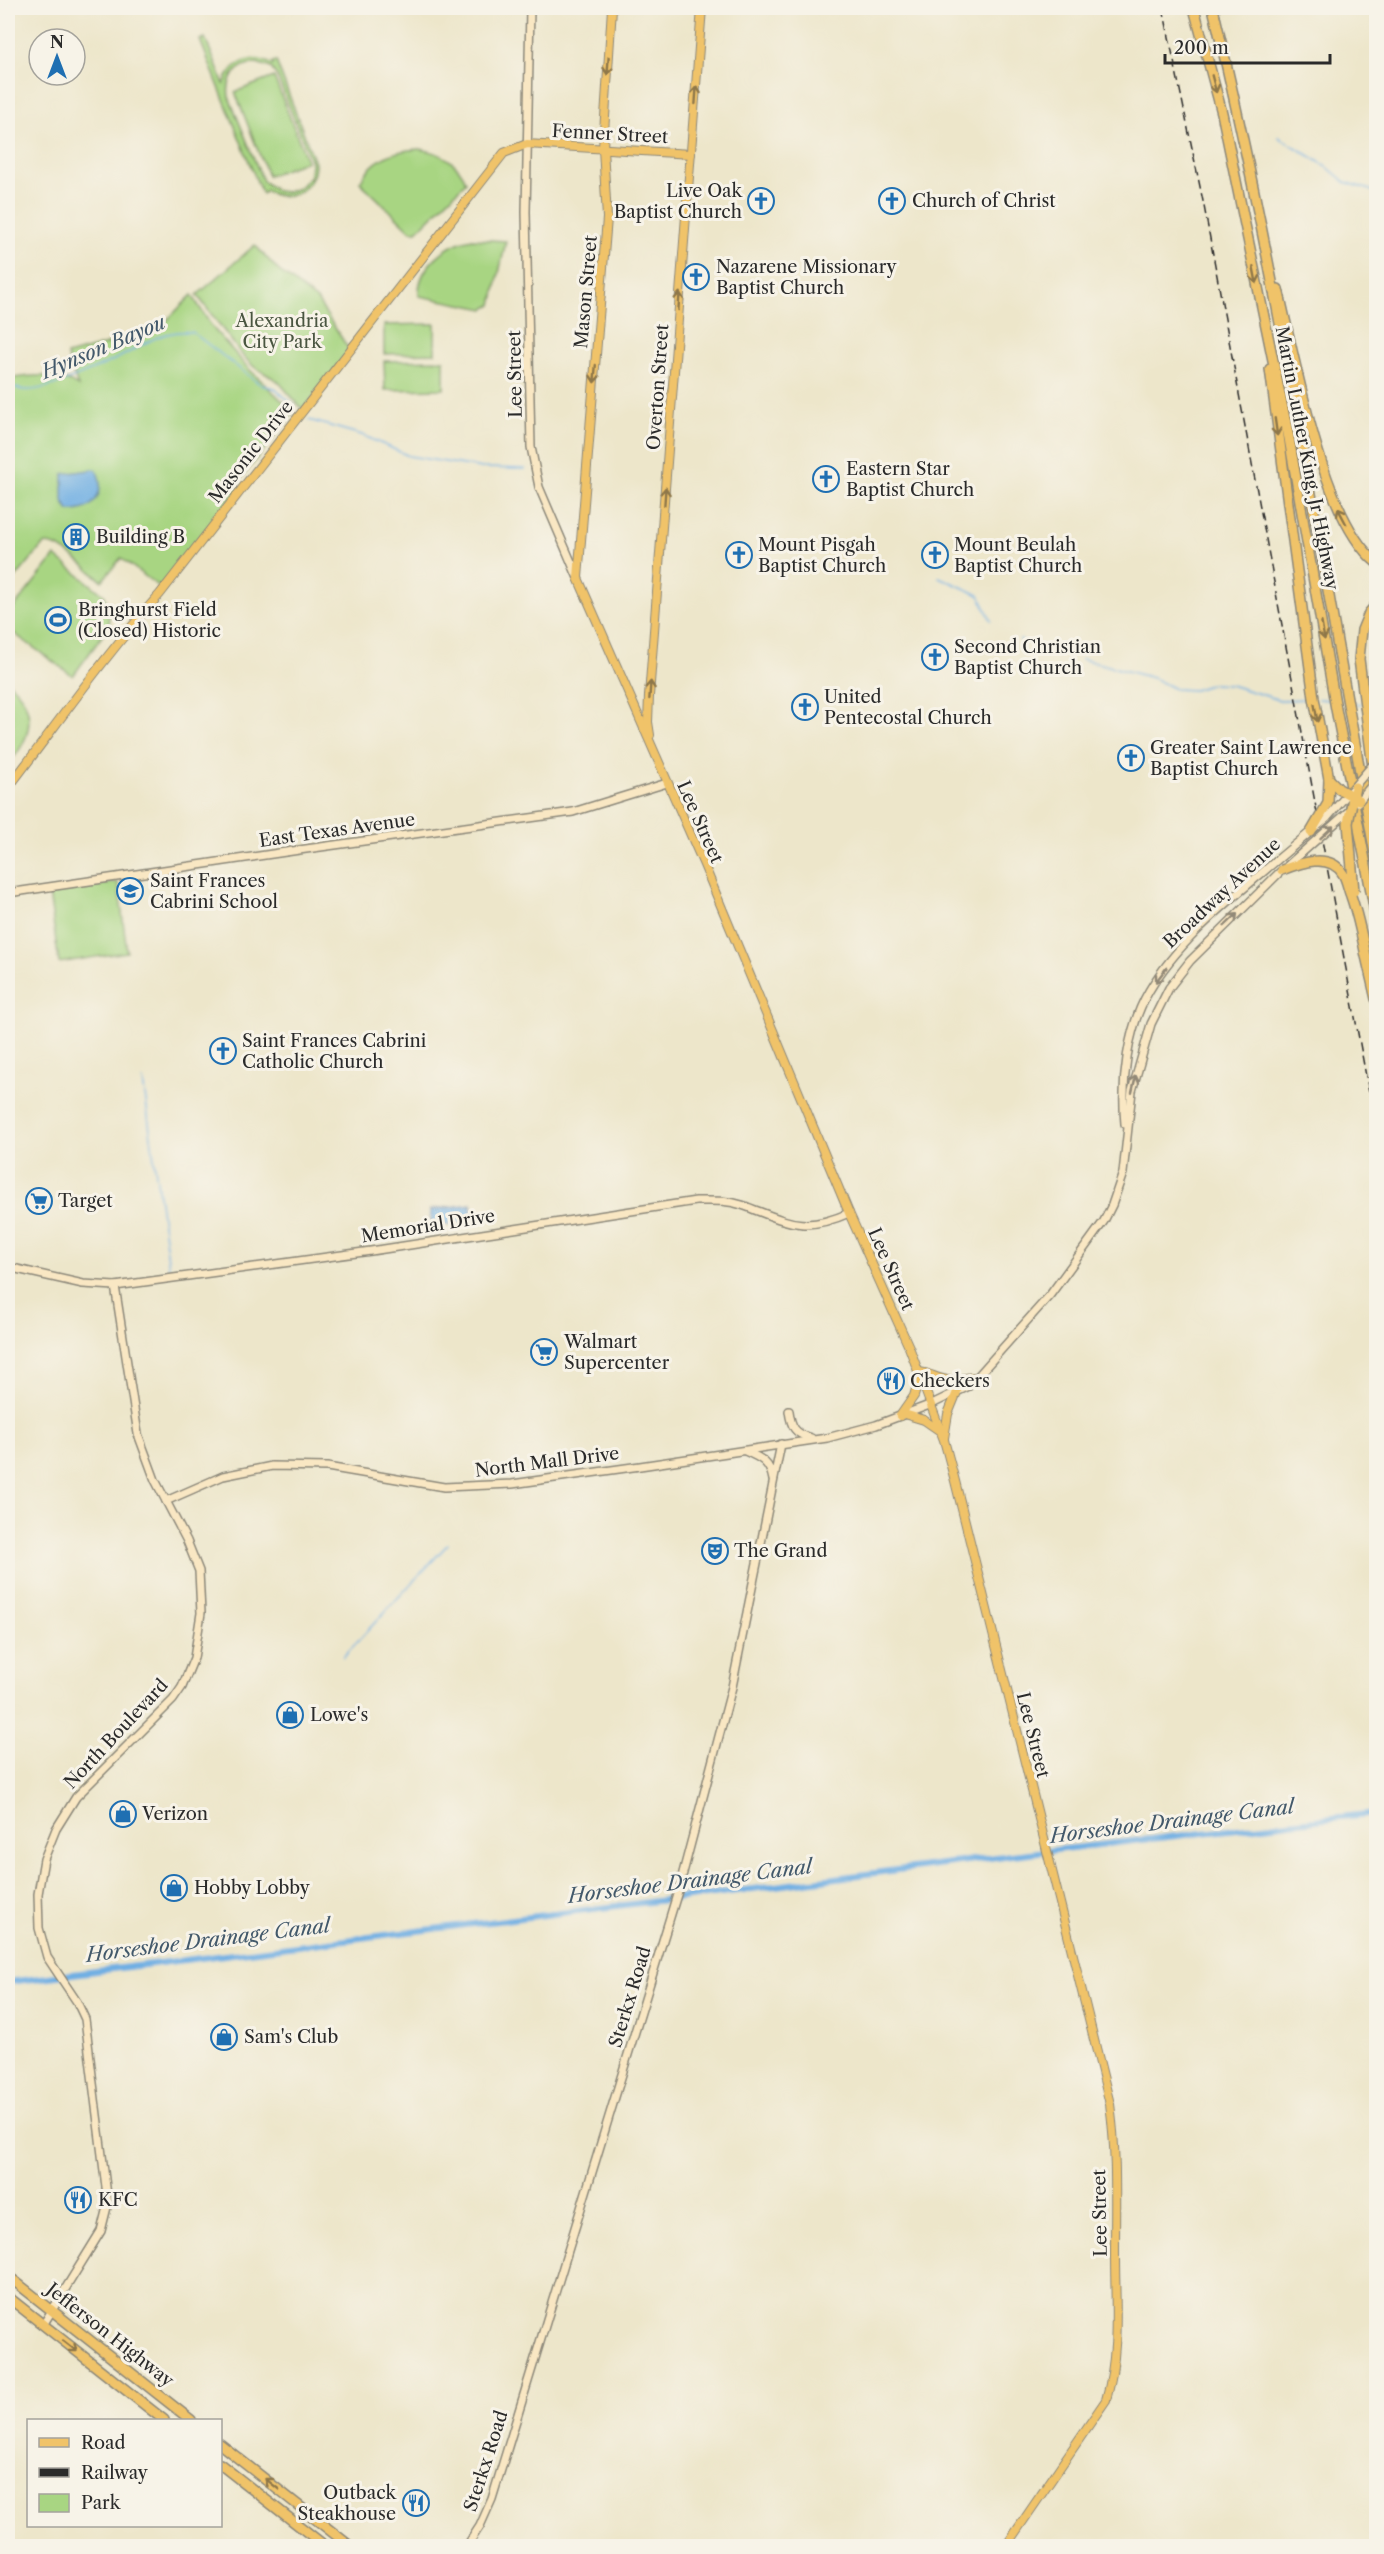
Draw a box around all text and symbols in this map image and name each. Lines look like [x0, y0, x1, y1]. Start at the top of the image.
north arrow [27, 27, 87, 87]
scale bar [1165, 27, 1330, 65]
text: N [50, 32, 64, 52]
text: 200 m [1174, 37, 1229, 59]
one-way arrow [602, 55, 613, 75]
one-way arrow [1209, 74, 1221, 93]
one-way arrow [690, 86, 701, 106]
street label: Fenner Street [551, 120, 669, 148]
place label: Live Oak Baptist Church [614, 180, 744, 223]
church icon: Live Oak Baptist Church [746, 186, 776, 216]
church icon: Church of Christ [877, 186, 907, 216]
place label: Church of Christ [912, 190, 1056, 212]
street label: Mason Street [570, 234, 602, 349]
place label: Nazarene Missionary Baptist Church [716, 256, 897, 299]
church icon: Nazarene Missionary Baptist Church [681, 262, 711, 292]
one-way arrow [1250, 265, 1261, 284]
one-way arrow [674, 292, 685, 312]
water label: Hynson Bayou [35, 310, 169, 385]
park label: Alexandria City Park [235, 310, 329, 353]
street label: Overton Street [643, 323, 673, 451]
street label: Martin Luther King, Jr Highway [1271, 324, 1344, 593]
street label: Lee Street [503, 329, 527, 418]
one-way arrow [589, 363, 600, 383]
street label: Masonic Drive [204, 396, 298, 508]
one-way arrow [1271, 417, 1282, 437]
place label: Eastern Star Baptist Church [846, 458, 974, 501]
church icon: Eastern Star Baptist Church [811, 464, 841, 494]
one-way arrow [660, 486, 671, 506]
one-way arrow [1336, 507, 1347, 525]
building icon: Building B [61, 522, 91, 552]
place label: Building B [96, 526, 185, 548]
place label: Mount Pisgah Baptist Church [758, 534, 886, 577]
place label: Mount Beulah Baptist Church [954, 534, 1082, 577]
church icon: Mount Pisgah Baptist Church [724, 540, 754, 570]
church icon: Mount Beulah Baptist Church [920, 540, 950, 570]
place label: Bringhurst Field (Closed) Historic [78, 599, 221, 642]
sports icon: Bringhurst Field (Closed) Historic [43, 605, 73, 635]
one-way arrow [1318, 621, 1329, 641]
place label: Second Christian Baptist Church [954, 636, 1101, 679]
church icon: Second Christian Baptist Church [920, 642, 950, 672]
one-way arrow [644, 681, 655, 701]
place label: United Pentecostal Church [824, 686, 992, 729]
church icon: United Pentecostal Church [790, 692, 820, 722]
one-way arrow [1311, 703, 1322, 723]
place label: Greater Saint Lawrence Baptist Church [1150, 737, 1352, 780]
church icon: Greater Saint Lawrence Baptist Church [1116, 743, 1146, 773]
street label: Lee Street [672, 777, 728, 867]
street label: East Texas Avenue [258, 808, 416, 852]
one-way arrow [1319, 825, 1334, 839]
street label: Broadway Avenue [1159, 833, 1285, 953]
place label: Saint Frances Cabrini School [150, 870, 278, 913]
school or university icon: Saint Frances Cabrini School [115, 876, 145, 906]
one-way arrow [1223, 913, 1238, 927]
one-way arrow [1155, 966, 1168, 982]
place label: Saint Frances Cabrini Catholic Church [242, 1030, 427, 1073]
church icon: Saint Frances Cabrini Catholic Church [208, 1036, 238, 1066]
one-way arrow [1128, 1075, 1140, 1094]
supermarket icon: Target [24, 1186, 54, 1216]
place label: Target [58, 1190, 113, 1212]
street label: Memorial Drive [360, 1205, 496, 1247]
street label: Lee Street [863, 1224, 919, 1314]
place label: Walmart Supercenter [563, 1331, 670, 1374]
supermarket icon: Walmart Supercenter [529, 1337, 559, 1367]
restaurant icon: Checkers [876, 1366, 906, 1396]
place label: Checkers [910, 1370, 990, 1392]
street label: North Mall Drive [474, 1442, 620, 1482]
theatre icon: The Grand [700, 1536, 730, 1566]
place label: The Grand [734, 1540, 827, 1562]
street label: North Boulevard [59, 1674, 173, 1794]
street label: Lee Street [1012, 1690, 1054, 1781]
shop icon: Lowe's [275, 1700, 305, 1730]
place label: Lowe's [310, 1704, 368, 1726]
water label: Horseshoe Drainage Canal [1046, 1794, 1298, 1848]
shop icon: Verizon [108, 1799, 138, 1829]
place label: Verizon [141, 1803, 208, 1825]
water label: Horseshoe Drainage Canal [564, 1854, 816, 1908]
shop icon: Hobby Lobby [159, 1873, 189, 1903]
place label: Hobby Lobby [194, 1877, 311, 1899]
water label: Horseshoe Drainage Canal [82, 1913, 334, 1967]
street label: Sterkx Road [604, 1944, 656, 2050]
shop icon: Sam's Club [209, 2022, 239, 2052]
place label: Sam's Club [244, 2026, 338, 2048]
street label: Lee Street [1088, 2168, 1112, 2257]
restaurant icon: KFC [63, 2185, 93, 2215]
place label: KFC [98, 2189, 138, 2211]
street label: Jefferson Highway [40, 2277, 179, 2392]
one-way arrow [62, 2340, 78, 2353]
street label: Sterkx Road [459, 2408, 513, 2514]
legend [27, 2419, 222, 2527]
text: Road [81, 2432, 126, 2454]
text: Railway [81, 2462, 149, 2484]
one-way arrow [264, 2478, 280, 2491]
place label: Outback Steakhouse [298, 2482, 398, 2525]
restaurant icon: Outback Steakhouse [401, 2488, 431, 2518]
text: Park [81, 2492, 122, 2514]

